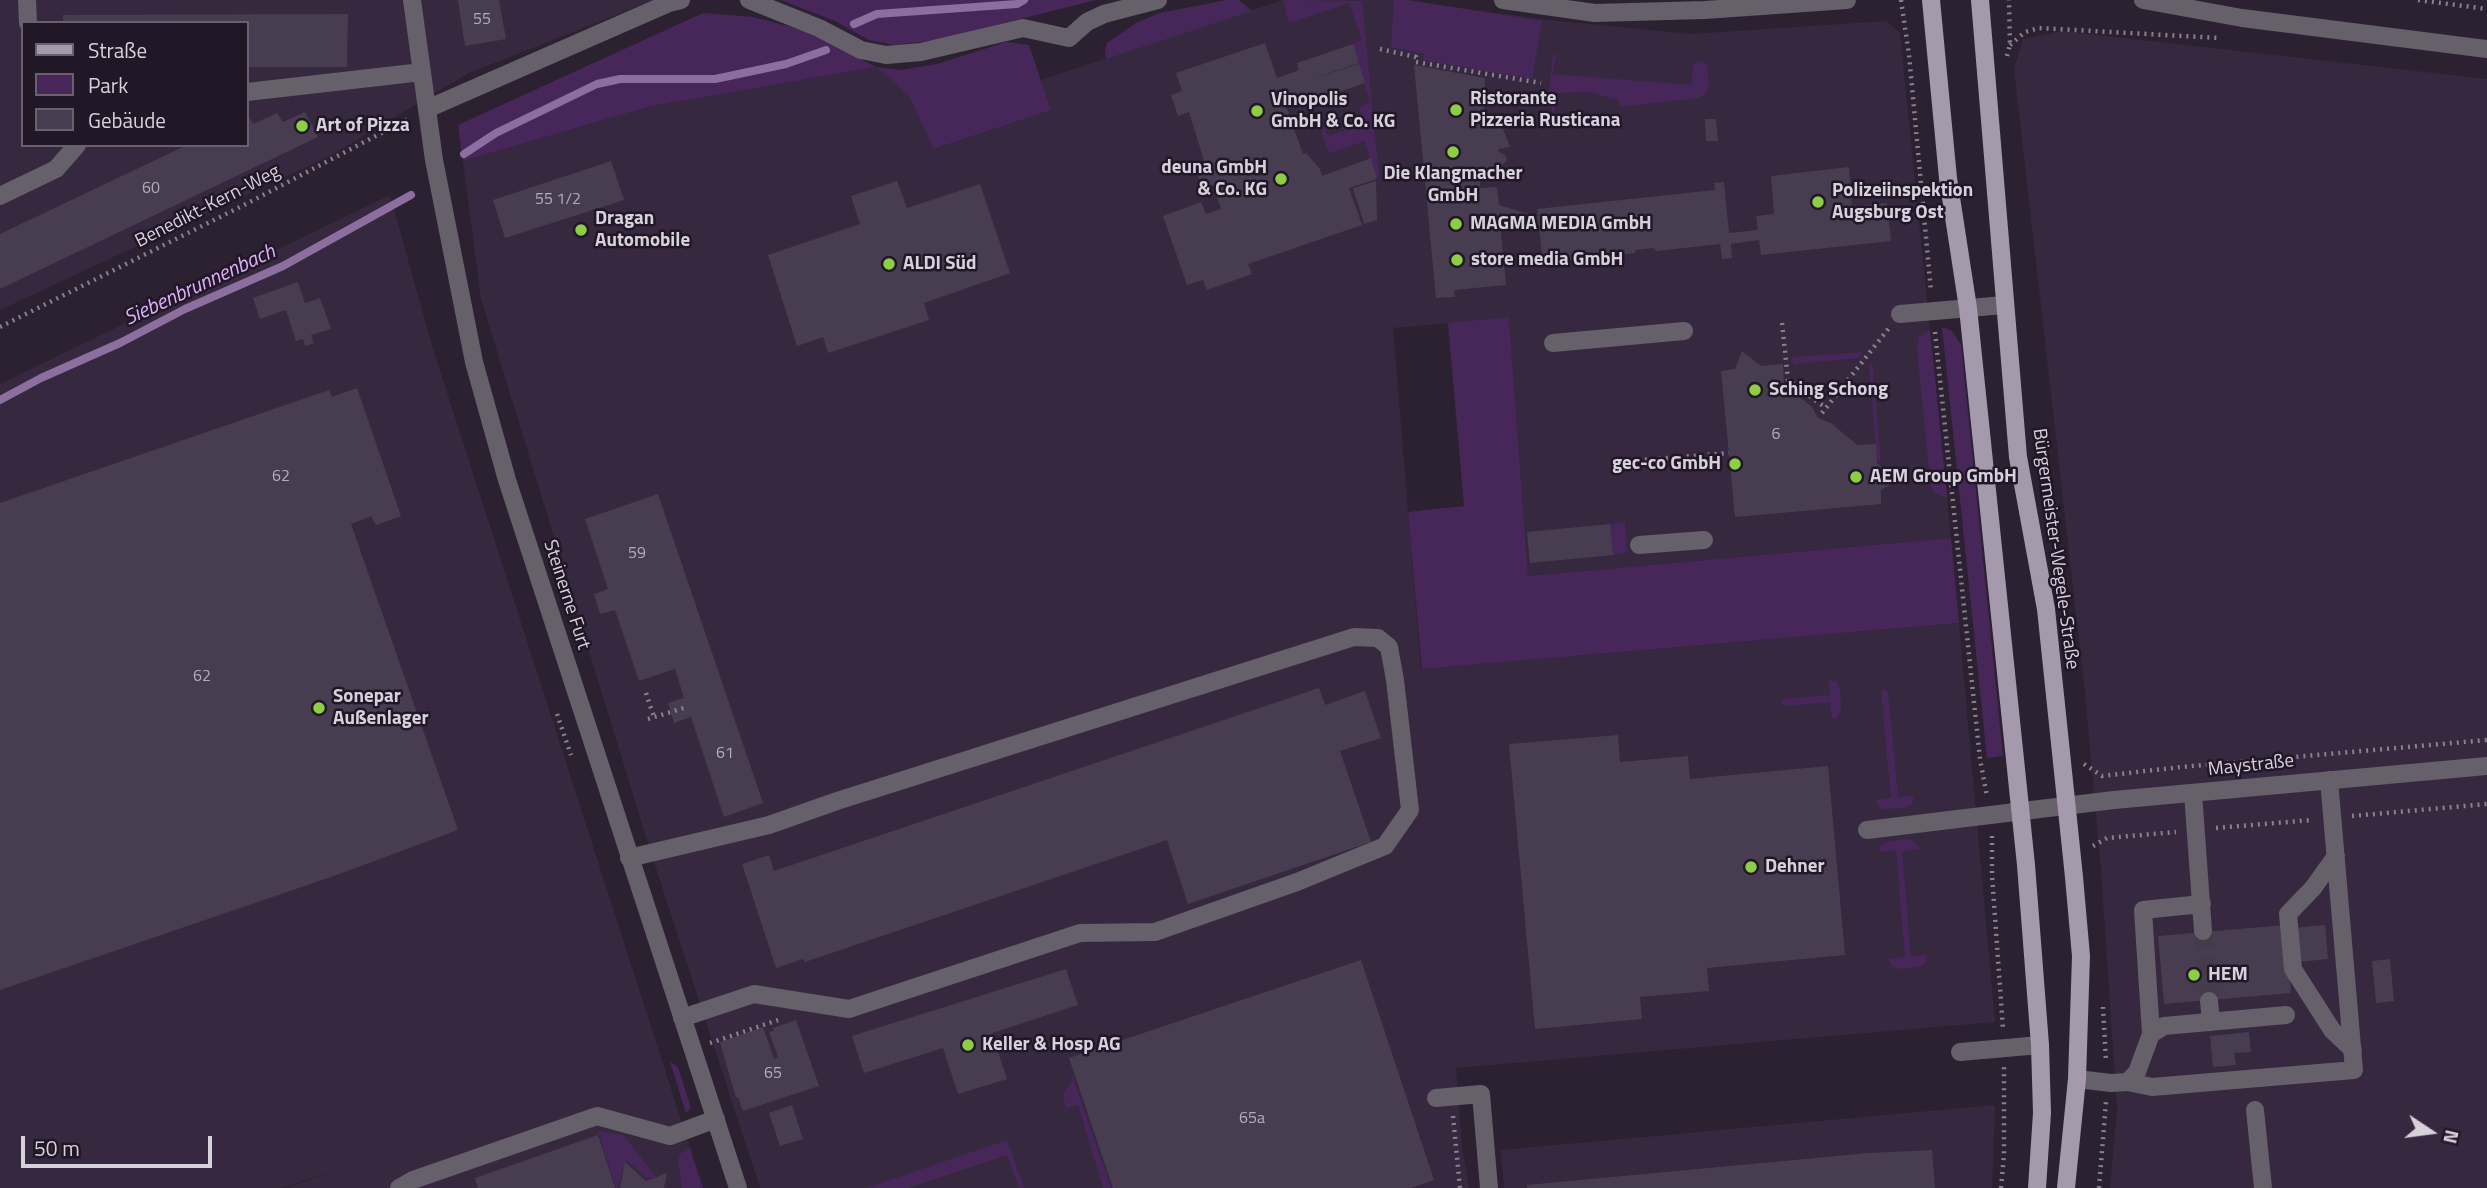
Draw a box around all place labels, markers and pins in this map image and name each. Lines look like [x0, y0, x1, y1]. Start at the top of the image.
place label: Ristorante Pizzeria Rusticana [1470, 88, 1620, 132]
place label: Vinopolis GmbH & Co. KG [1271, 89, 1395, 133]
marker: Ristorante Pizzeria Rusticana [1448, 102, 1464, 118]
marker: Vinopolis GmbH & Co. KG [1249, 103, 1265, 119]
place label: Art of Pizza [316, 115, 410, 137]
marker: Art of Pizza [294, 118, 310, 134]
marker: Die Klangmacher GmbH [1445, 144, 1461, 160]
place label: deuna GmbH & Co. KG [1161, 157, 1267, 201]
place label: Die Klangmacher GmbH [1383, 163, 1523, 207]
marker: deuna GmbH & Co. KG [1273, 171, 1289, 187]
place label: Polizeiinspektion Augsburg Ost [1832, 180, 1973, 224]
marker: Polizeiinspektion Augsburg Ost [1810, 194, 1826, 210]
place label: Dragan Automobile [595, 208, 690, 252]
place label: MAGMA MEDIA GmbH [1470, 213, 1652, 235]
marker: MAGMA MEDIA GmbH [1448, 216, 1464, 232]
marker: Dragan Automobile [573, 222, 589, 238]
place label: store media GmbH [1471, 249, 1623, 271]
marker: store media GmbH [1449, 252, 1465, 268]
place label: ALDI Süd [903, 253, 976, 275]
marker: ALDI Süd [881, 256, 897, 272]
place label: Sching Schong [1769, 379, 1888, 401]
marker: Sching Schong [1747, 382, 1763, 398]
place label: gec-co GmbH [1612, 453, 1721, 475]
marker: gec-co GmbH [1727, 456, 1743, 472]
place label: AEM Group GmbH [1870, 466, 2017, 488]
marker: AEM Group GmbH [1848, 469, 1864, 485]
place label: Sonepar Außenlager [333, 686, 428, 730]
marker: Sonepar Außenlager [311, 700, 327, 716]
place label: Dehner [1765, 856, 1825, 878]
marker: Dehner [1743, 859, 1759, 875]
place label: HEM [2208, 964, 2248, 986]
marker: HEM [2186, 967, 2202, 983]
place label: Keller & Hosp AG [982, 1034, 1121, 1056]
marker: Keller & Hosp AG [960, 1037, 976, 1053]

